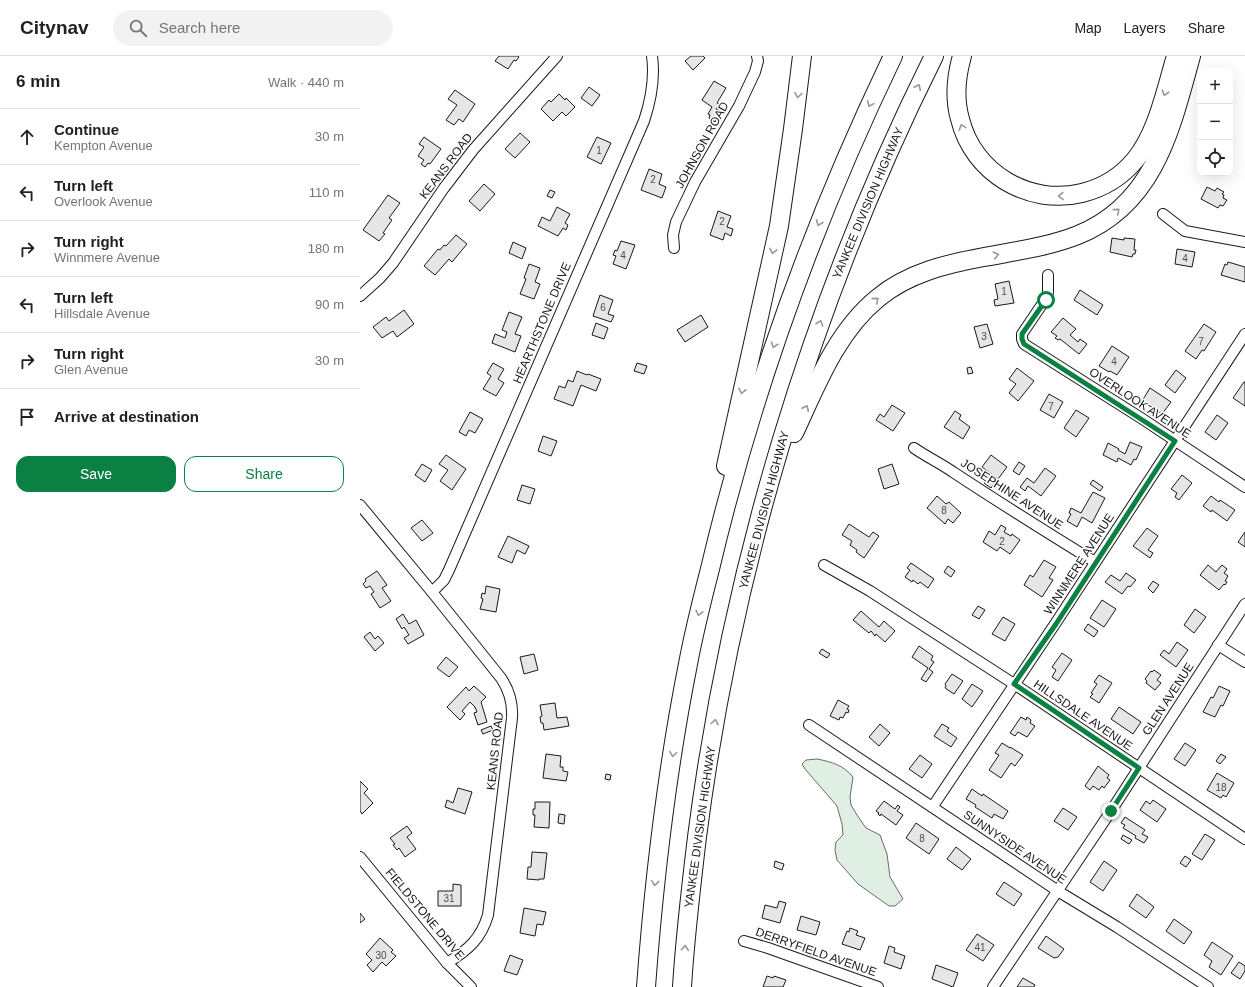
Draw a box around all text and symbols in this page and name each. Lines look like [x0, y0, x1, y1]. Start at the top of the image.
search box [113, 10, 393, 46]
text: Citynav [20, 17, 89, 38]
icon: search [127, 17, 149, 39]
text: Search here [159, 19, 240, 36]
text: Map [1074, 20, 1102, 36]
text: Layers [1124, 20, 1166, 36]
text: Share [1188, 20, 1225, 36]
map controls [1197, 68, 1233, 176]
button: + [1197, 68, 1233, 104]
text: 6 min [16, 72, 60, 91]
text: Walk · 440 m [268, 75, 344, 90]
one-way arrow [913, 84, 921, 91]
one-way arrow [1161, 90, 1170, 97]
one-way arrow [794, 92, 803, 98]
street label: JOHNSON ROAD [672, 99, 732, 191]
one-way arrow [867, 99, 875, 107]
button: − [1197, 104, 1233, 140]
text: Continue [54, 121, 119, 138]
one-way arrow [959, 123, 967, 130]
street label: YANKEE DIVISION HIGHWAY [830, 125, 906, 281]
icon: ahead [16, 126, 38, 148]
text: 30 m [315, 129, 344, 144]
street label: KEANS ROAD [417, 130, 475, 202]
text: Kempton Avenue [54, 138, 153, 153]
button: locate [1197, 140, 1233, 176]
house number: 1 [596, 145, 602, 156]
house number: 2 [650, 174, 656, 185]
text: Turn left [54, 177, 113, 194]
icon: left [16, 182, 38, 204]
text: 110 m [309, 185, 344, 200]
one-way arrow [1058, 192, 1064, 200]
text: Overlook Avenue [54, 194, 153, 209]
one-way arrow [1112, 209, 1119, 216]
house number: 2 [719, 216, 725, 227]
one-way arrow [816, 219, 824, 227]
text: Turn right [54, 233, 124, 250]
icon: right [16, 238, 38, 260]
text: 180 m [308, 241, 344, 256]
one-way arrow [770, 248, 778, 254]
text: Winnmere Avenue [54, 250, 160, 265]
house number: 4 [620, 250, 626, 261]
one-way arrow [993, 251, 999, 259]
house number: 4 [1182, 253, 1188, 264]
street label: HEARTHSTONE DRIVE [510, 260, 574, 386]
house number: 1 [1001, 286, 1007, 297]
text: Turn left [54, 289, 113, 306]
route start [1037, 291, 1055, 309]
icon: left [16, 294, 38, 316]
text: 90 m [315, 297, 344, 312]
one-way arrow [871, 297, 879, 304]
house number: 6 [600, 302, 606, 313]
text: Hillsdale Avenue [54, 306, 150, 321]
one-way arrow [816, 320, 824, 327]
house number: 3 [981, 331, 987, 342]
house number: 7 [1198, 336, 1204, 347]
one-way arrow [770, 342, 779, 349]
text: Turn right [54, 345, 124, 362]
icon: right [16, 350, 38, 372]
text: 30 m [315, 353, 344, 368]
house number: 4 [1111, 356, 1117, 367]
text: Glen Avenue [54, 362, 128, 377]
street label: OVERLOOK AVENUE [1087, 365, 1193, 441]
one-way arrow [738, 388, 746, 394]
house number: 7 [1048, 401, 1054, 412]
one-way arrow [801, 404, 809, 412]
icon: arrive [16, 406, 38, 428]
text: Arrive at destination [54, 408, 199, 425]
street label: YANKEE DIVISION HIGHWAY [736, 429, 792, 591]
button: Save [16, 456, 176, 492]
button: Share [184, 456, 344, 492]
street label: JOSEPHINE AVENUE [958, 456, 1066, 532]
house number: 8 [941, 505, 947, 516]
street label: WINNMERE AVENUE [1041, 511, 1117, 617]
house number: 2 [999, 536, 1005, 547]
one-way arrow [696, 609, 704, 616]
street label: GLEN AVENUE [1139, 660, 1197, 738]
street label: HILLSDALE AVENUE [1031, 677, 1135, 753]
street label: KEANS ROAD [484, 711, 506, 791]
one-way arrow [710, 719, 718, 725]
street label: YANKEE DIVISION HIGHWAY [682, 745, 718, 909]
one-way arrow [669, 751, 678, 757]
house number: 18 [1215, 782, 1227, 793]
route end [1102, 802, 1120, 820]
street label: SUNNYSIDE AVENUE [961, 807, 1069, 887]
house number: 8 [919, 833, 925, 844]
street label: FIELDSTONE DRIVE [383, 865, 467, 963]
one-way arrow [651, 880, 660, 886]
house number: 31 [443, 893, 455, 904]
street label: DERRYFIELD AVENUE [754, 925, 878, 979]
house number: 41 [974, 942, 986, 953]
one-way arrow [680, 945, 689, 951]
house number: 30 [375, 950, 387, 961]

